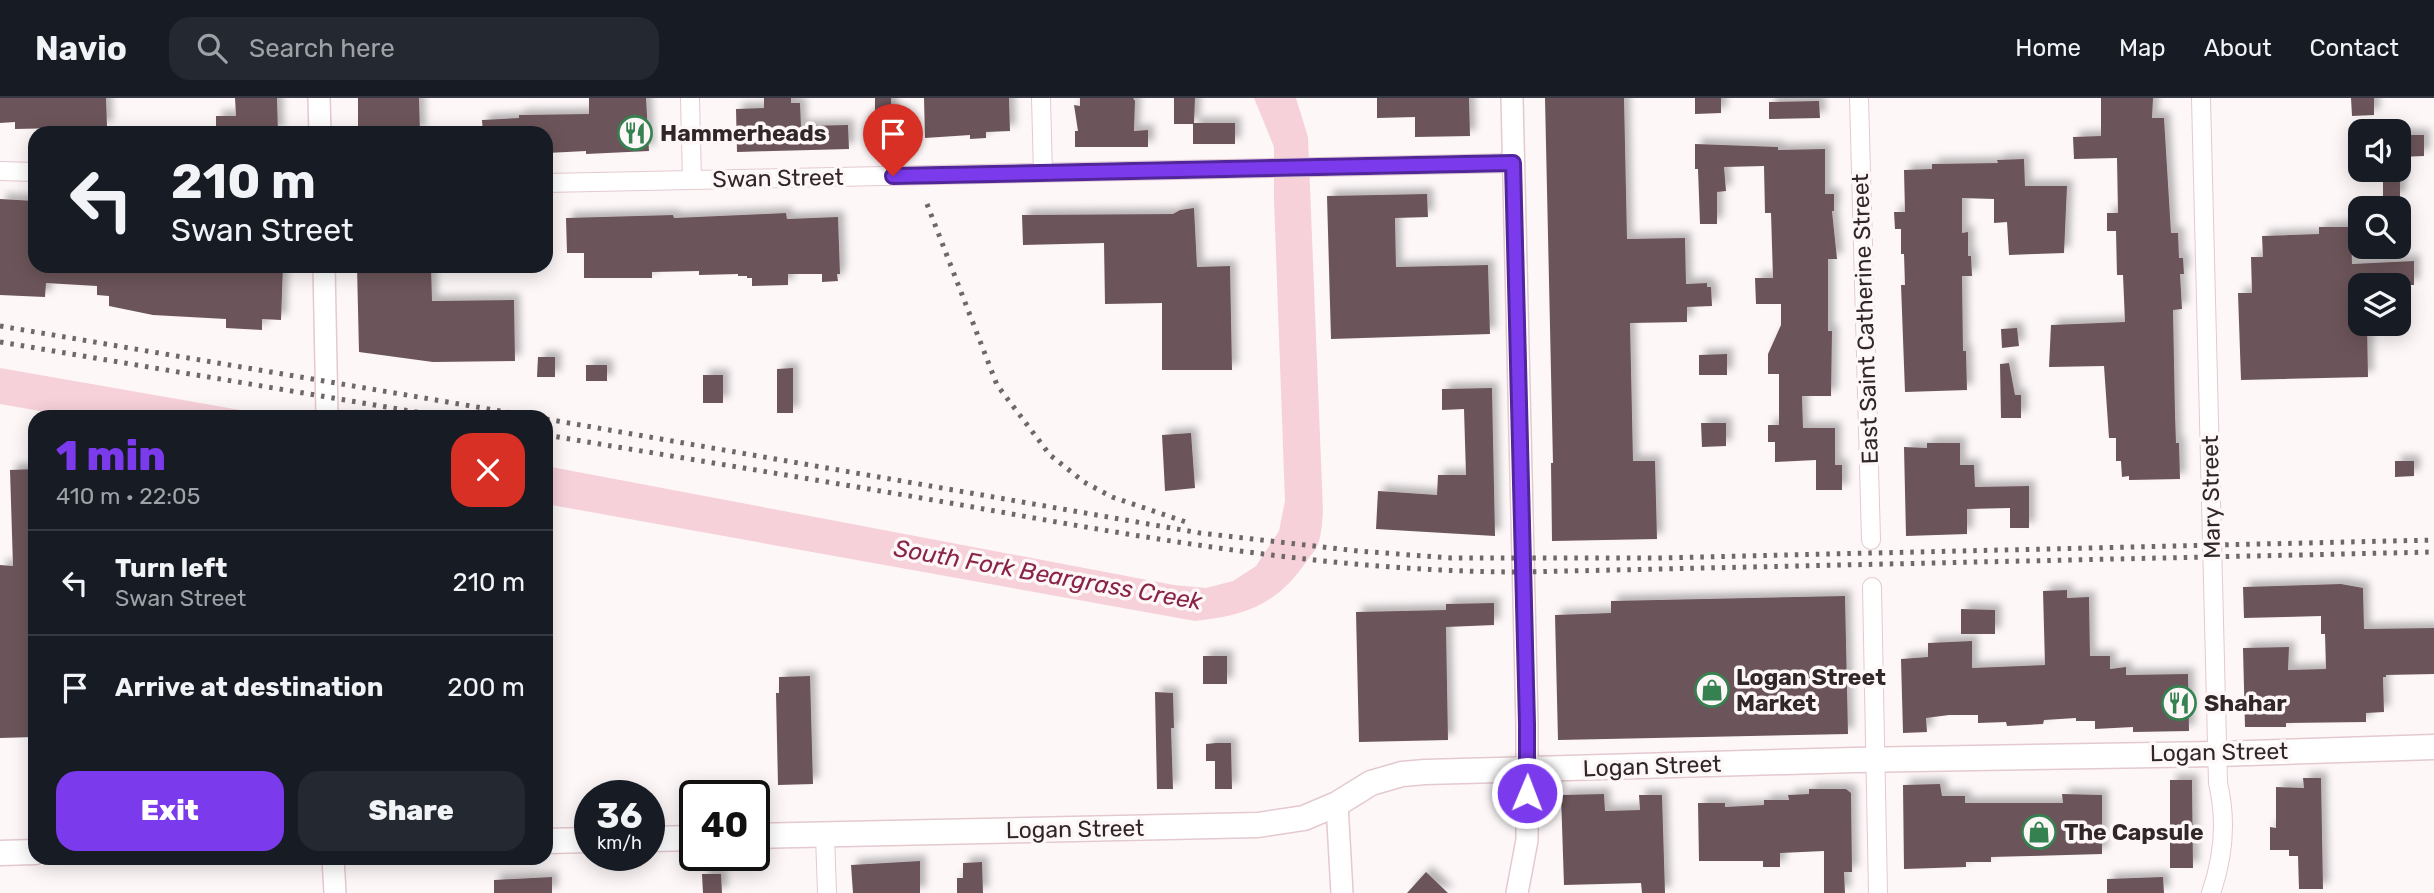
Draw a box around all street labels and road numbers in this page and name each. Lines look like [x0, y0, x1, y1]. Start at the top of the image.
street label: Swan Street [712, 163, 844, 193]
street label: East Saint Catherine Street [1846, 173, 1884, 465]
street label: Mary Street [2196, 435, 2226, 559]
street label: Logan Street [2150, 737, 2288, 767]
street label: Logan Street [1582, 750, 1722, 782]
street label: Logan Street [1006, 814, 1144, 844]

